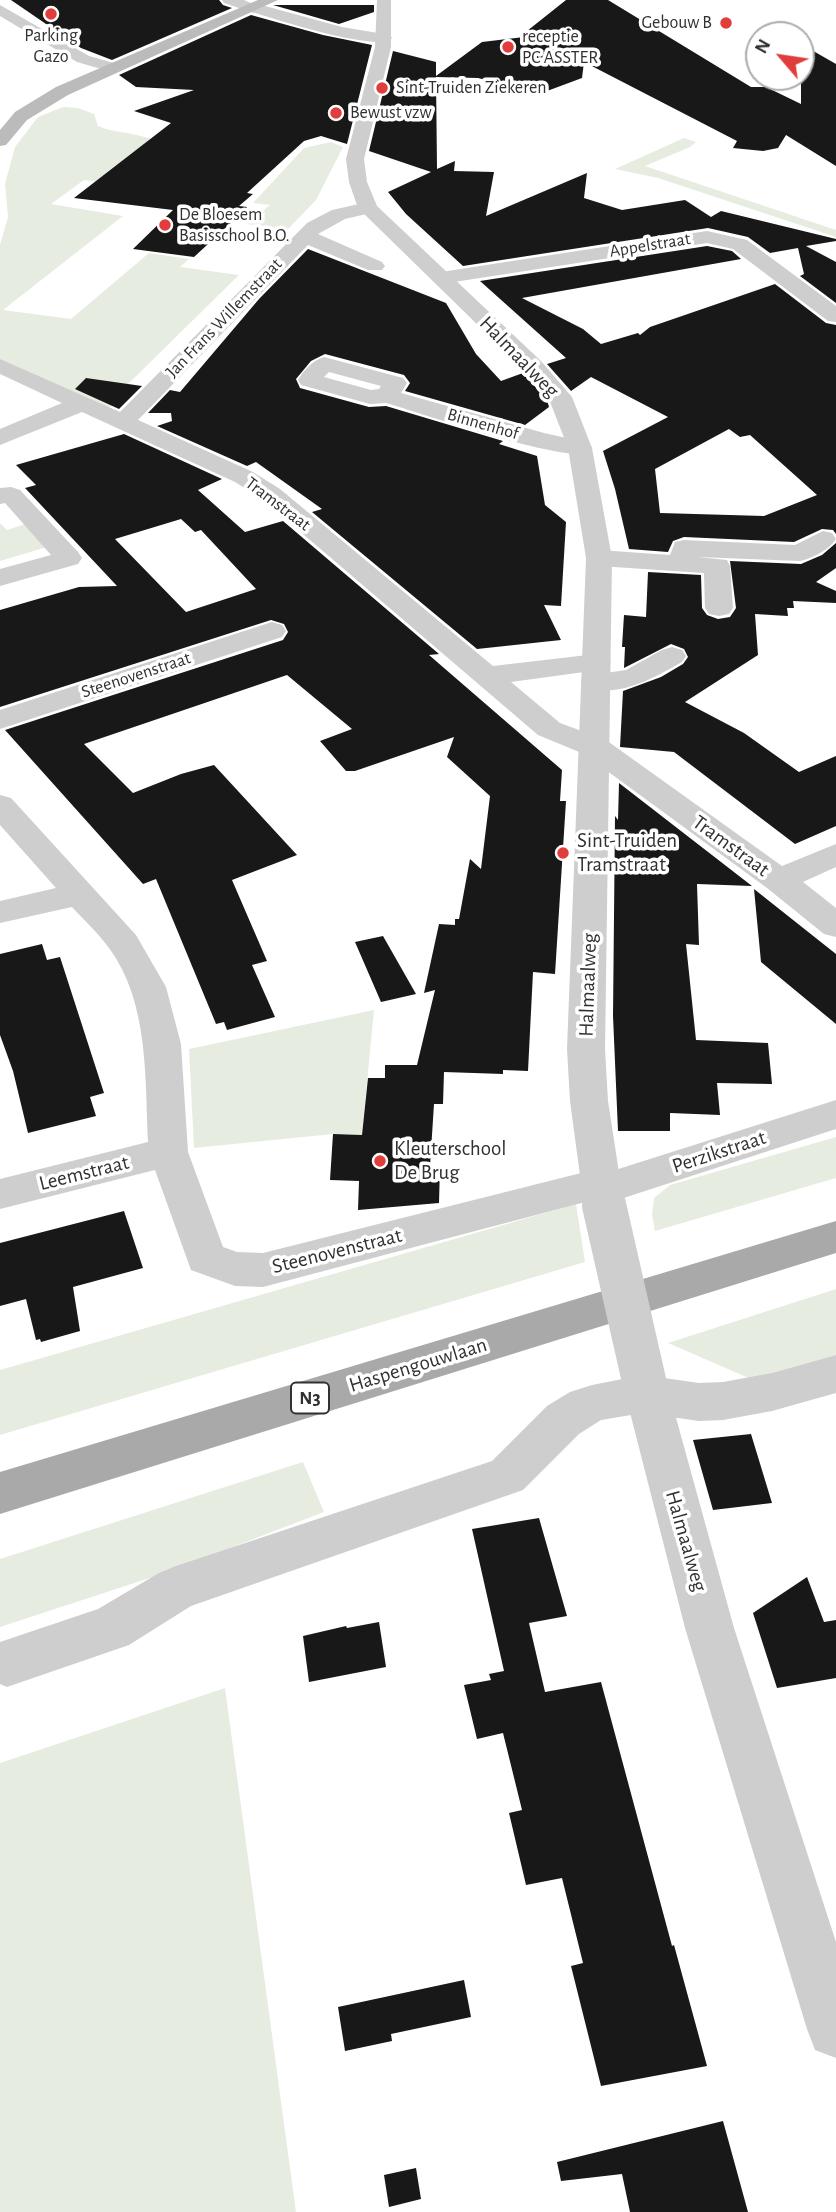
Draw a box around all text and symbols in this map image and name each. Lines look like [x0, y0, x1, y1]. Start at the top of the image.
marker: Parking Gazo [43, 6, 59, 22]
place label: Gebouw B [641, 12, 712, 34]
marker: Gebouw B [718, 15, 734, 31]
north arrow [745, 21, 815, 91]
place label: Parking Gazo [24, 25, 78, 68]
place label: receptie PC ASSTER [522, 26, 598, 68]
text: N [751, 36, 774, 57]
marker: receptie PC ASSTER [500, 39, 516, 55]
place label: Sint-Truiden Ziekeren [396, 77, 547, 99]
marker: Sint-Truiden Ziekeren [374, 80, 390, 96]
place label: Bewust vzw [350, 102, 432, 124]
marker: Bewust vzw [328, 105, 344, 121]
place label: De Bloesem Basisschool B.O. [179, 204, 290, 246]
marker: De Bloesem Basisschool B.O. [157, 217, 173, 233]
street label: Appelstraat [608, 228, 692, 262]
street label: Jan Frans Willemstraat [161, 254, 287, 382]
street label: Halmaalweg [474, 311, 564, 403]
street label: Binnenhof [445, 404, 521, 444]
street label: Tramstraat [241, 472, 315, 536]
street label: Steenovenstraat [79, 647, 193, 703]
street label: Tramstraat [688, 810, 774, 882]
place label: Sint-Truiden Tramstraat [577, 828, 677, 878]
marker: Sint-Truiden Tramstraat [555, 845, 571, 861]
street label: Halmaalweg [574, 933, 602, 1037]
street label: Perzikstraat [669, 1125, 769, 1179]
place label: Kleuterschool De Brug [394, 1136, 507, 1186]
street label: Leemstraat [36, 1150, 132, 1196]
marker: Kleuterschool De Brug [372, 1153, 388, 1169]
street label: Steenovenstraat [270, 1223, 404, 1279]
street label: Haspengouwlaan [346, 1332, 490, 1398]
road number: N3 [291, 1382, 329, 1414]
street label: Halmaalweg [660, 1488, 712, 1594]

